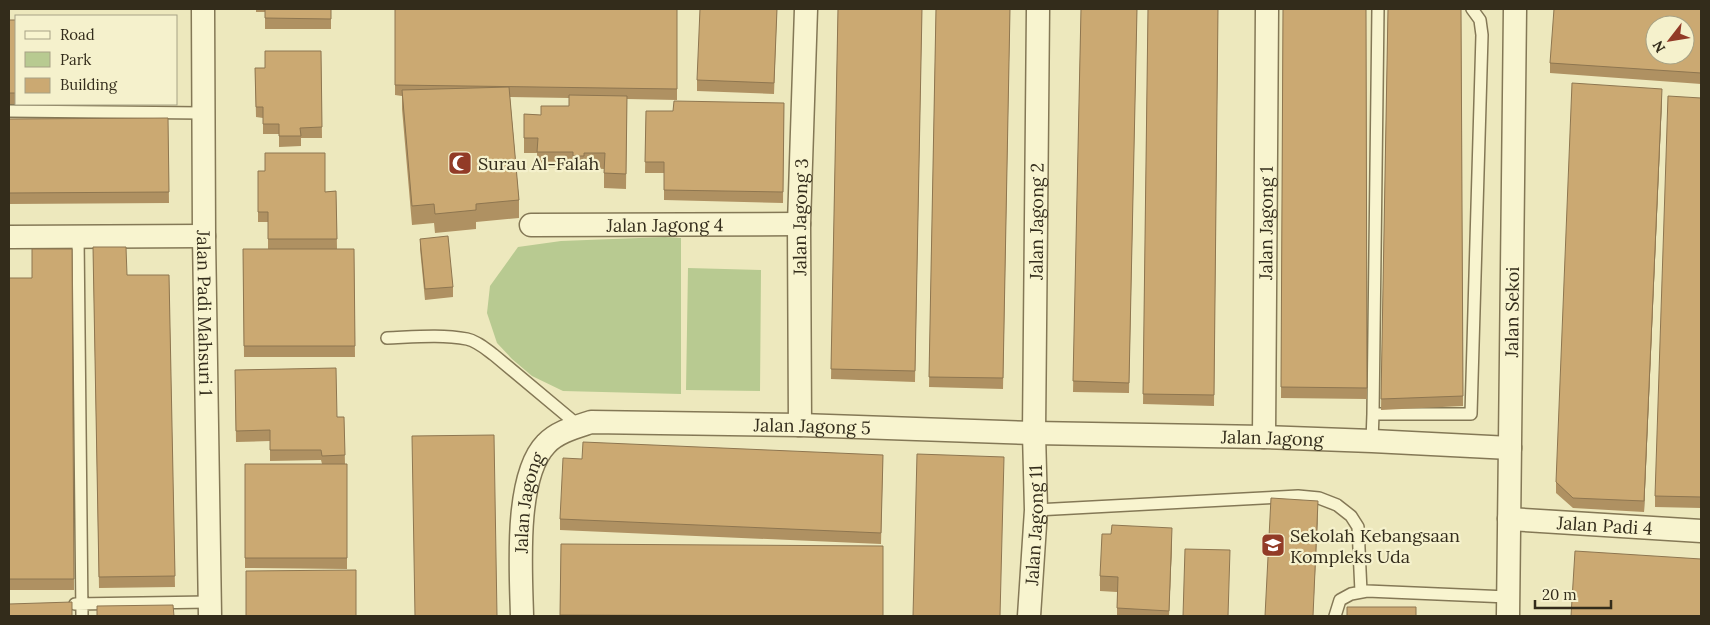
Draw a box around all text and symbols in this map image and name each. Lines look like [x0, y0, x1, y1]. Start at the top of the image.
legend [15, 15, 178, 105]
north arrow [1645, 15, 1695, 65]
text: Road [60, 25, 95, 44]
text: N [1648, 37, 1669, 56]
text: Park [60, 50, 91, 69]
text: Building [60, 75, 118, 94]
mosque icon: Surau Al-Falah [447, 150, 473, 176]
place label: Surau Al-Falah [478, 152, 599, 175]
street label: Jalan Jagong 3 [787, 158, 813, 277]
street label: Jalan Jagong 2 [1024, 163, 1048, 281]
street label: Jalan Jagong 1 [1254, 166, 1277, 281]
street label: Jalan Jagong 4 [605, 213, 724, 236]
street label: Jalan Padi Mahsuri 1 [192, 229, 218, 396]
street label: Jalan Sekoi [1499, 267, 1524, 359]
street label: Jalan Jagong 5 [752, 413, 871, 439]
street label: Jalan Jagong [1220, 425, 1325, 451]
street label: Jalan Jagong [509, 447, 549, 555]
street label: Jalan Jagong 11 [1019, 465, 1048, 587]
street label: Jalan Padi 4 [1555, 510, 1654, 539]
place label: Sekolah Kebangsaan Kompleks Uda [1290, 524, 1460, 568]
school or university icon: Sekolah Kebangsaan Kompleks Uda [1260, 532, 1286, 558]
scale bar [1535, 578, 1611, 610]
text: 20 m [1542, 585, 1577, 604]

